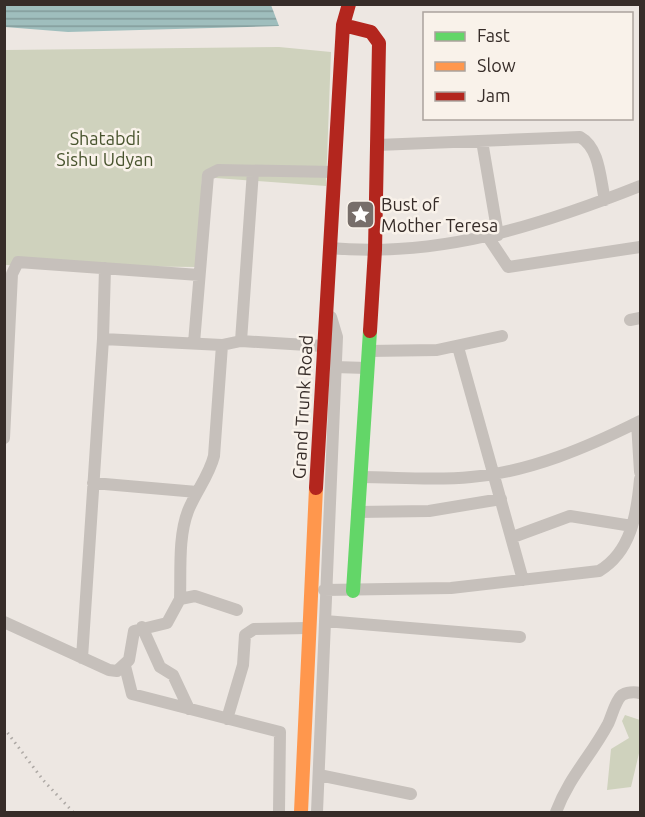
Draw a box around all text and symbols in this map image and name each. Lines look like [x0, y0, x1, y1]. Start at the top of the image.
legend [423, 12, 633, 120]
text: Fast [477, 25, 510, 45]
text: Slow [477, 55, 516, 75]
text: Jam [477, 85, 511, 105]
park label: Shatabdi Sishu Udyan [56, 128, 154, 169]
place label: Bust of Mother Teresa [381, 194, 498, 235]
place icon: Bust of Mother Teresa [344, 198, 376, 230]
street label: Grand Trunk Road [288, 334, 316, 480]

